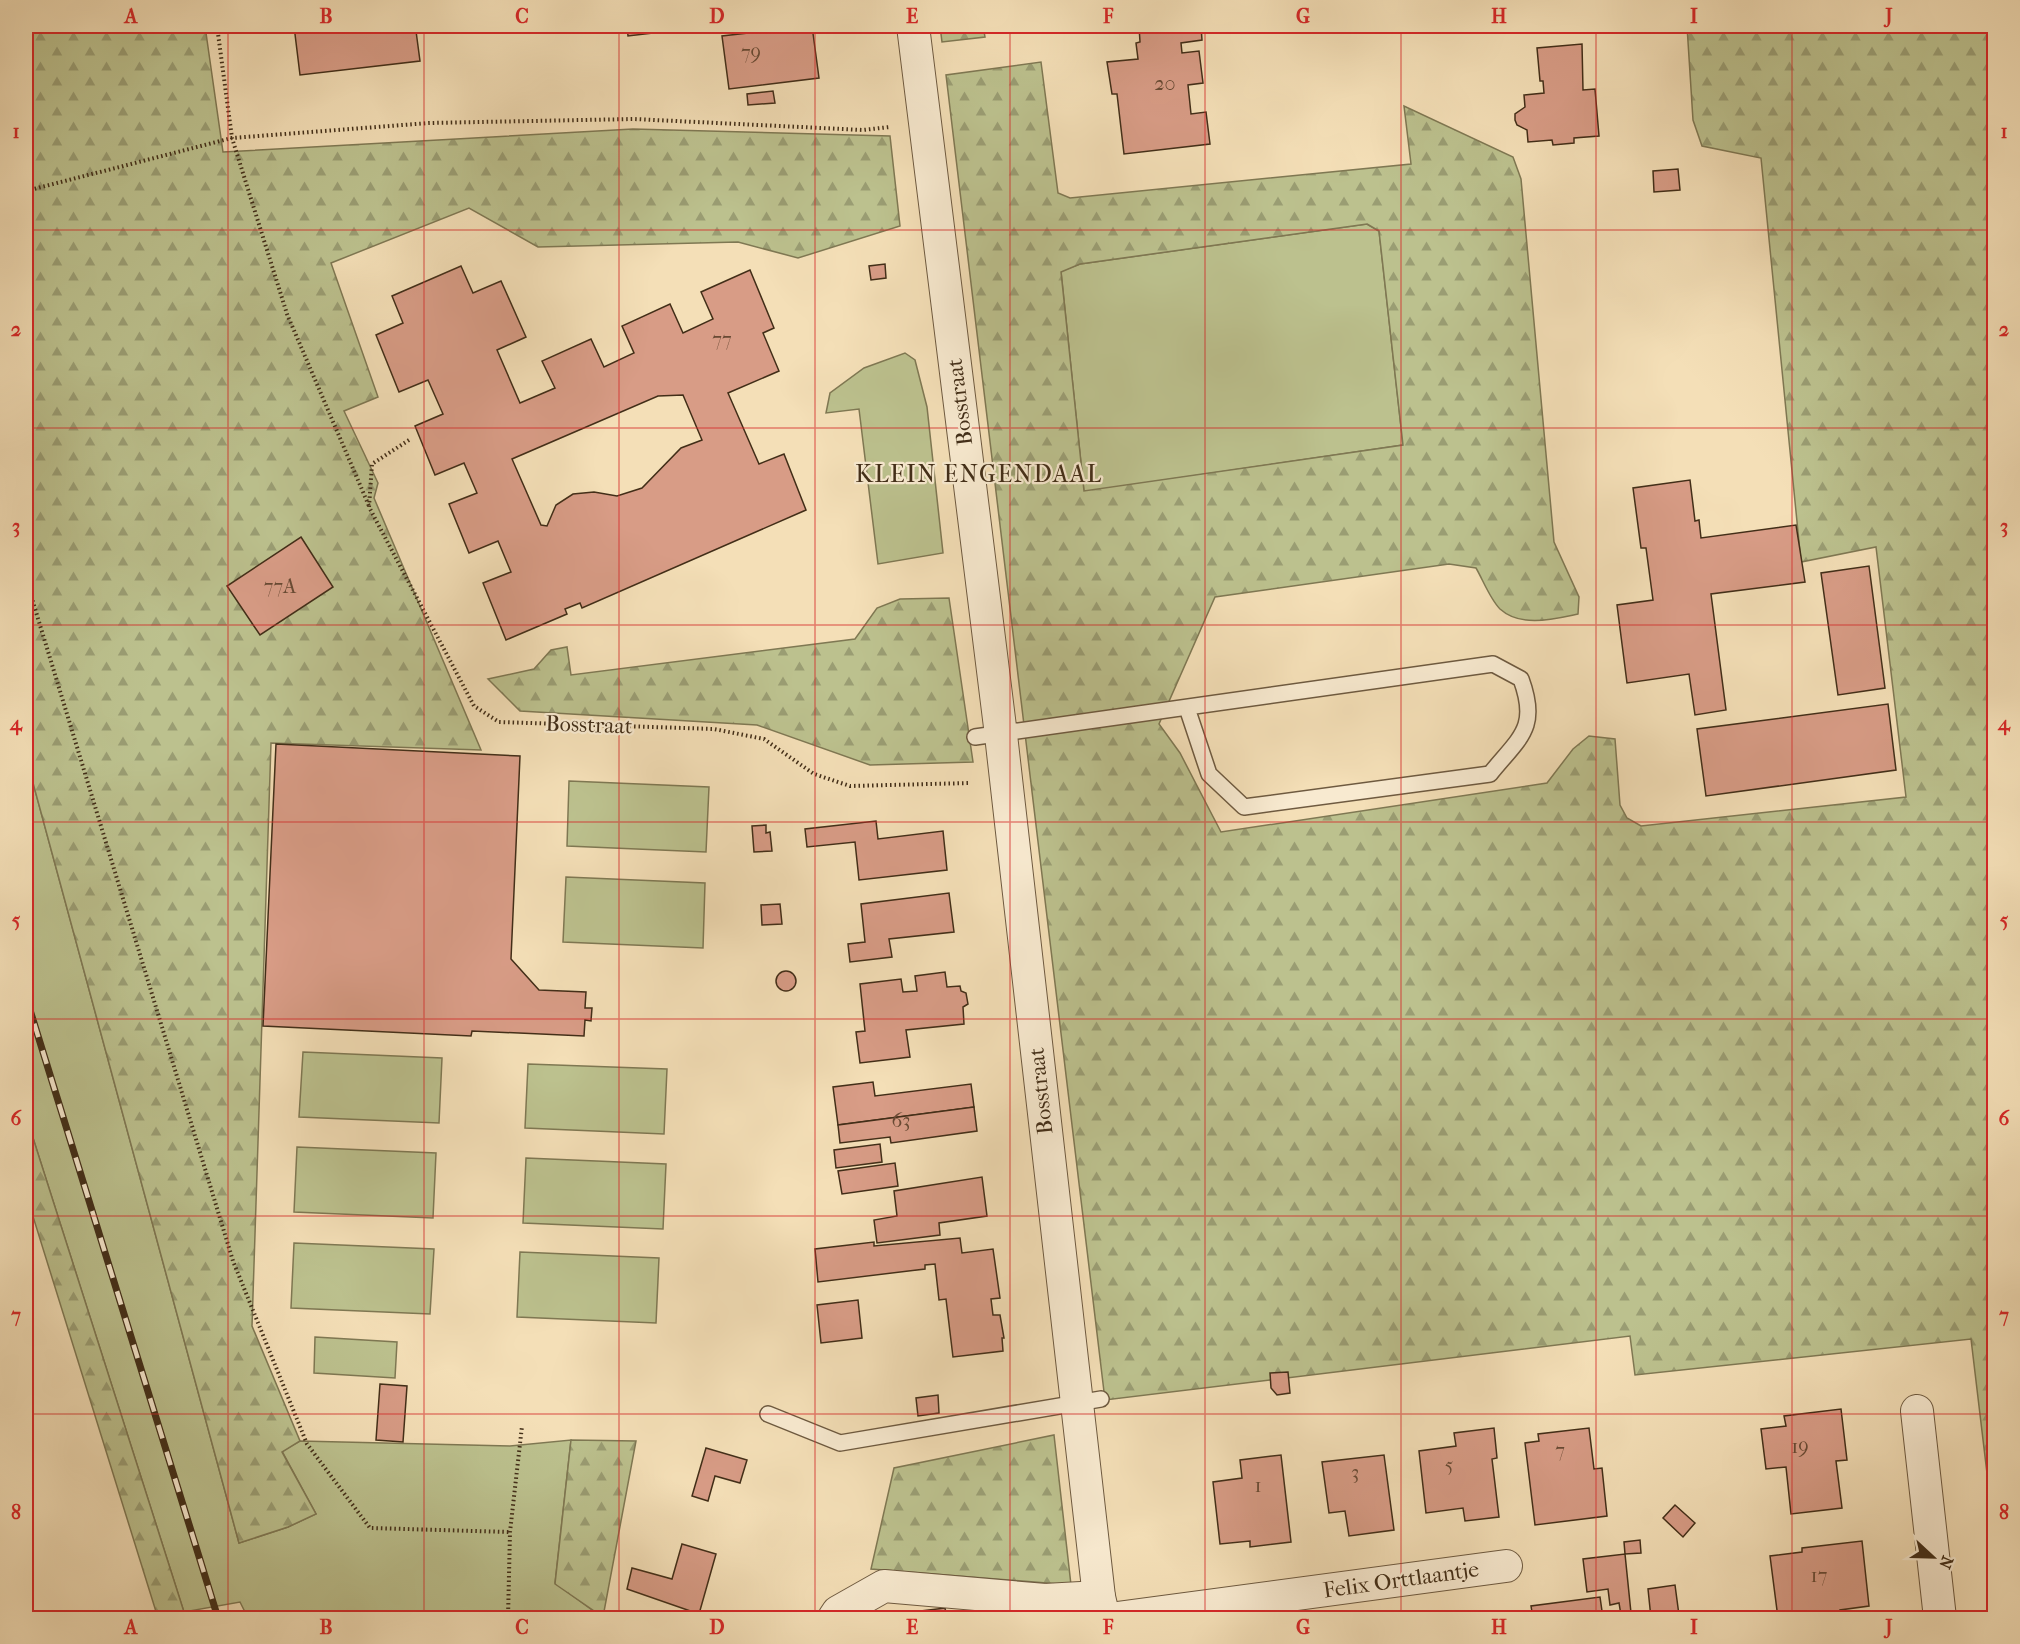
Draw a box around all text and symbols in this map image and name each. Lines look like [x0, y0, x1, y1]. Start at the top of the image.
text: A [123, 5, 139, 28]
text: B [319, 5, 333, 28]
text: C [515, 5, 529, 28]
text: D [709, 5, 725, 28]
text: E [906, 5, 918, 28]
text: F [1102, 5, 1114, 28]
text: G [1296, 5, 1310, 28]
text: H [1491, 5, 1507, 28]
text: I [1690, 5, 1698, 28]
text: J [1883, 5, 1893, 28]
house number: 79 [741, 41, 761, 64]
house number: 20 [1154, 72, 1176, 95]
text: 1 [12, 120, 20, 143]
text: 1 [2000, 120, 2008, 143]
text: 2 [11, 318, 21, 341]
text: 2 [1999, 318, 2009, 341]
house number: 77 [712, 328, 732, 351]
street label: Bosstraat [942, 357, 978, 447]
district label: KLEIN ENGENDAAL [855, 460, 1103, 488]
text: 3 [12, 515, 20, 538]
text: 3 [2000, 515, 2008, 538]
house number: 77A [264, 575, 297, 598]
street label: Bosstraat [545, 710, 633, 740]
text: 4 [9, 712, 23, 736]
text: 4 [1997, 712, 2011, 736]
text: 5 [12, 909, 21, 932]
text: 5 [2000, 909, 2009, 932]
street label: Bosstraat [1024, 1046, 1058, 1136]
text: 6 [11, 1107, 23, 1130]
text: 6 [1999, 1107, 2011, 1130]
house number: 63 [891, 1109, 911, 1132]
text: 7 [10, 1304, 21, 1327]
text: 7 [1998, 1304, 2009, 1327]
house number: 19 [1791, 1435, 1809, 1458]
house number: 7 [1555, 1439, 1565, 1462]
house number: 5 [1445, 1454, 1453, 1477]
house number: 3 [1351, 1461, 1359, 1484]
house number: 1 [1254, 1474, 1262, 1497]
text: 8 [11, 1501, 21, 1524]
text: 8 [1999, 1501, 2009, 1524]
north arrow [1903, 1527, 1963, 1587]
text: N [1935, 1553, 1958, 1572]
street label: Felix Orttlaantje [1321, 1556, 1481, 1604]
house number: 17 [1811, 1564, 1828, 1587]
text: A [123, 1616, 139, 1639]
text: B [319, 1616, 333, 1639]
text: C [515, 1616, 529, 1639]
text: D [709, 1616, 725, 1639]
text: E [906, 1616, 918, 1639]
text: F [1102, 1616, 1114, 1639]
text: G [1296, 1616, 1310, 1639]
text: H [1491, 1616, 1507, 1639]
text: I [1690, 1616, 1698, 1639]
text: J [1883, 1616, 1893, 1639]

